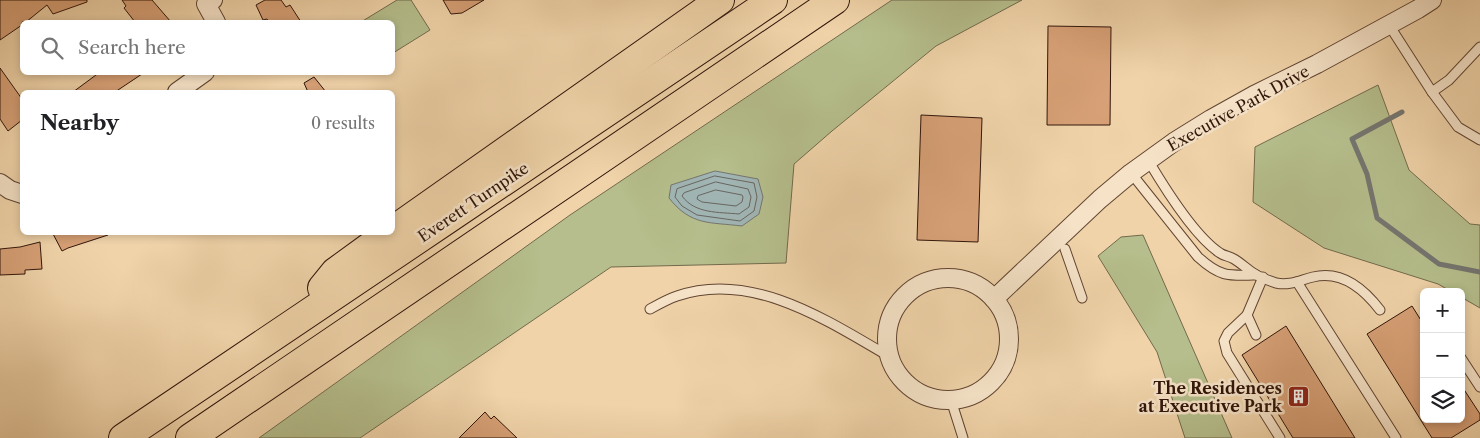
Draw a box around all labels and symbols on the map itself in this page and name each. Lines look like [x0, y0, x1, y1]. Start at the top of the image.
street label: Executive Park Drive [1164, 61, 1313, 155]
street label: Everett Turnpike [414, 158, 532, 246]
place label: The Residences at Executive Park [1139, 378, 1282, 416]
building icon: The Residences at Executive Park [1286, 385, 1310, 409]

